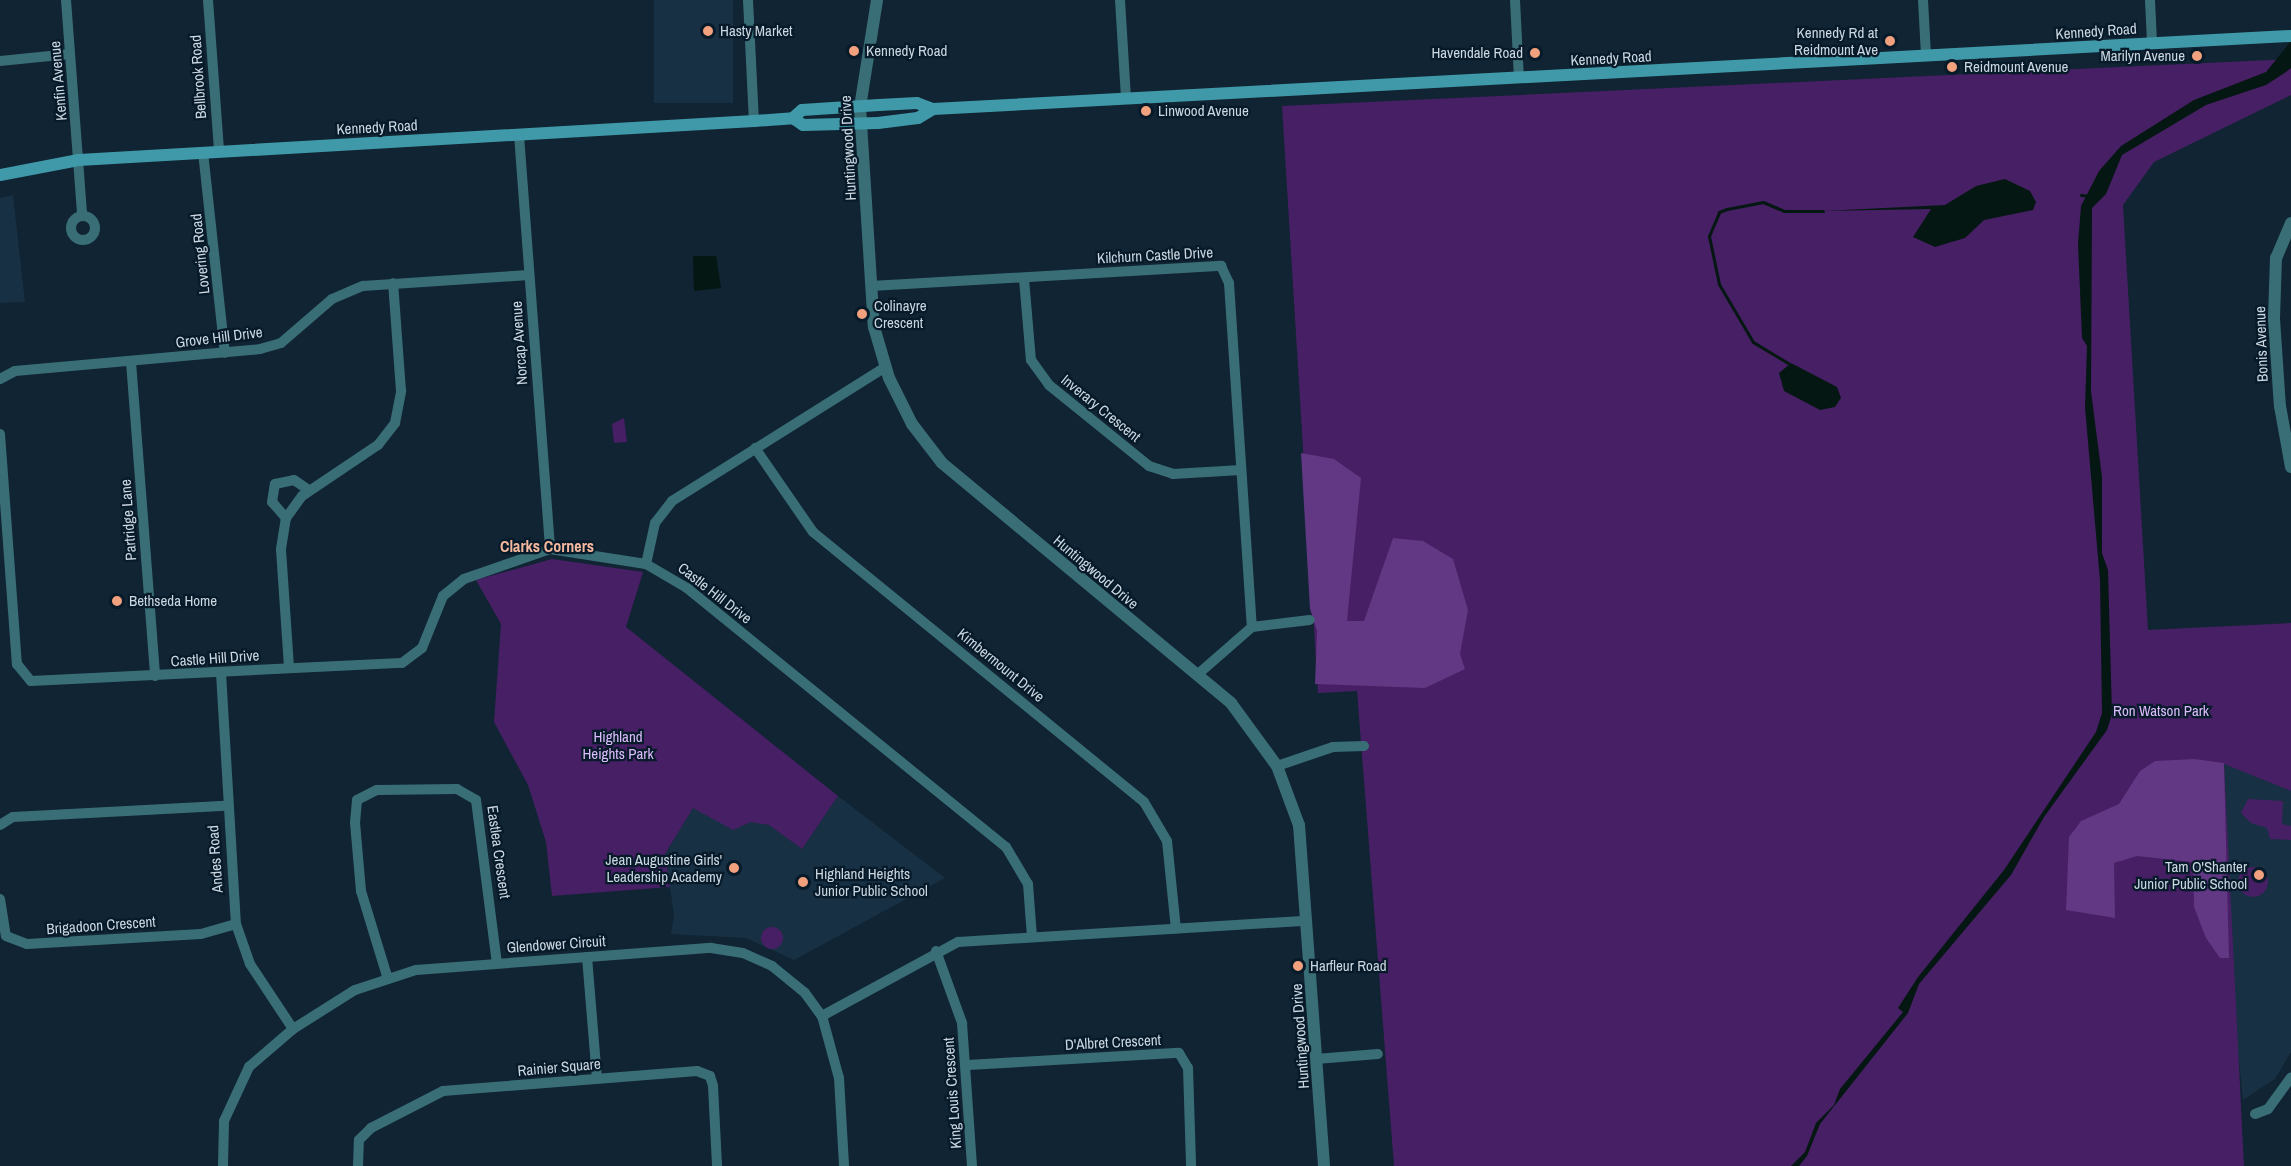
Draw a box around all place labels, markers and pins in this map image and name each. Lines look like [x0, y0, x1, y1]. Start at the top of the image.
place label: Hasty Market [720, 22, 792, 40]
place label: Kennedy Rd at Reidmount Ave [1793, 23, 1878, 58]
marker: Hasty Market [701, 24, 715, 38]
marker: Kennedy Rd at Reidmount Ave [1883, 34, 1897, 48]
place label: Kennedy Road [866, 42, 947, 60]
marker: Kennedy Road [847, 44, 861, 58]
place label: Havendale Road [1431, 44, 1523, 62]
marker: Havendale Road [1528, 46, 1542, 60]
place label: Marilyn Avenue [2100, 47, 2185, 65]
marker: Marilyn Avenue [2190, 49, 2204, 63]
place label: Reidmount Avenue [1964, 58, 2069, 76]
marker: Reidmount Avenue [1945, 60, 1959, 74]
place label: Linwood Avenue [1158, 102, 1249, 120]
marker: Linwood Avenue [1139, 104, 1153, 118]
place label: Colinayre Crescent [874, 296, 927, 331]
marker: Colinayre Crescent [855, 307, 869, 321]
place label: Bethseda Home [129, 592, 217, 610]
marker: Bethseda Home [110, 594, 124, 608]
place label: Jean Augustine Girls' Leadership Academy [605, 850, 722, 885]
place label: Tam O'Shanter Junior Public School [2134, 857, 2247, 892]
marker: Jean Augustine Girls' Leadership Academy [727, 861, 741, 875]
place label: Highland Heights Junior Public School [815, 864, 928, 899]
marker: Tam O'Shanter Junior Public School [2252, 868, 2266, 882]
marker: Highland Heights Junior Public School [796, 875, 810, 889]
place label: Harfleur Road [1310, 957, 1387, 975]
marker: Harfleur Road [1291, 959, 1305, 973]

